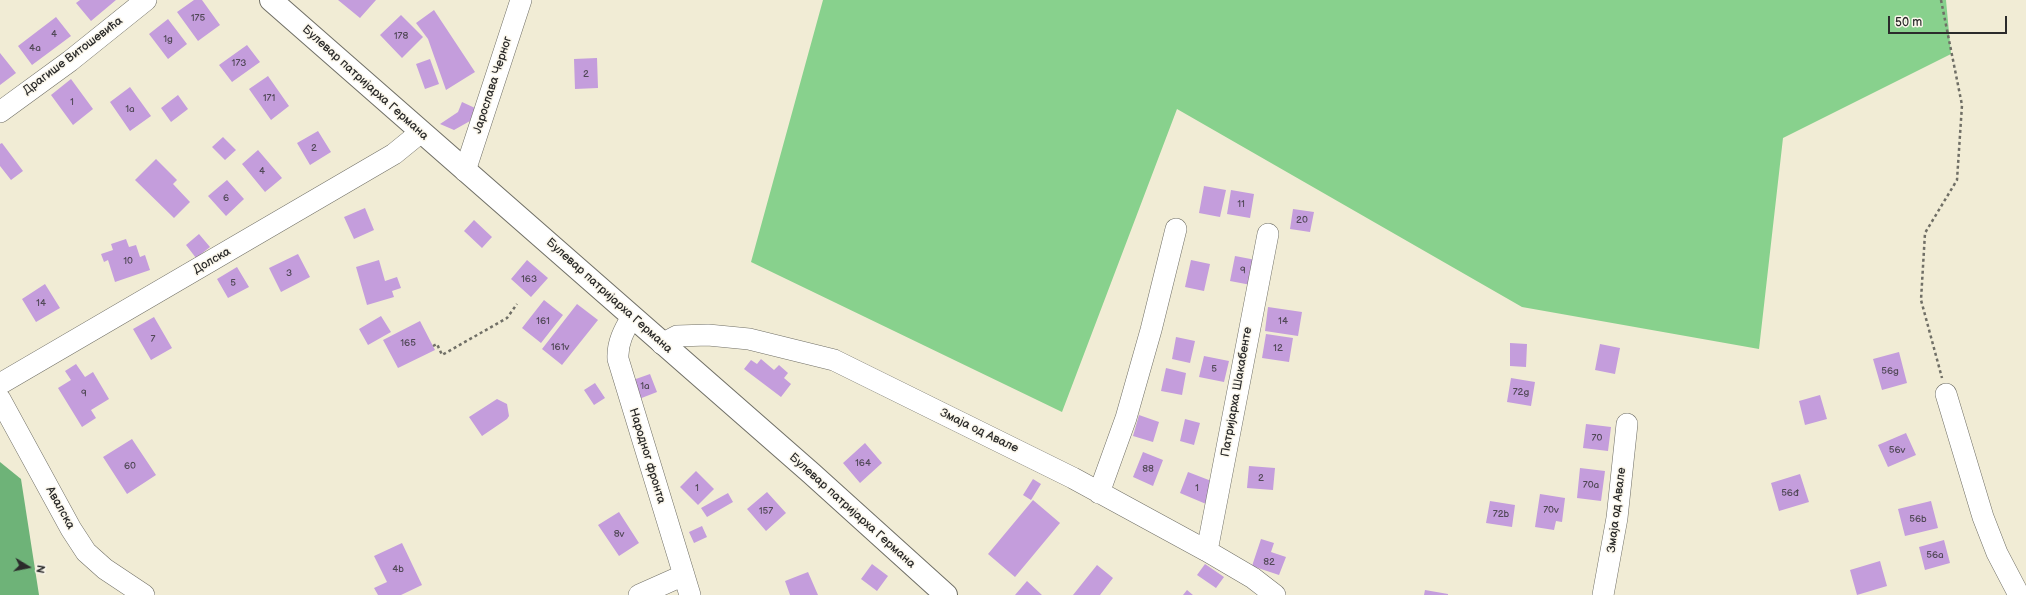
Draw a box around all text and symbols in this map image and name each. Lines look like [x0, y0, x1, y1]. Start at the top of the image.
scale bar [1890, 8, 2009, 34]
house number: 175 [191, 12, 205, 24]
street label: Драгише Витошевића [20, 14, 126, 98]
text: 50 m [1895, 15, 1922, 30]
street label: Булевар патријарха Германа [299, 22, 431, 144]
house number: 4 [51, 28, 57, 40]
house number: 178 [394, 30, 408, 42]
house number: 1g [163, 33, 173, 45]
street label: Јарослава Черног [470, 35, 516, 135]
house number: 4a [29, 42, 41, 54]
house number: 173 [232, 57, 246, 69]
house number: 2 [583, 68, 589, 80]
house number: 171 [263, 92, 275, 104]
house number: 1 [70, 96, 74, 108]
house number: 1a [125, 103, 135, 115]
house number: 2 [311, 142, 317, 154]
house number: 4 [259, 165, 265, 177]
house number: 6 [223, 192, 229, 204]
house number: 11 [1237, 198, 1245, 210]
house number: 20 [1296, 214, 1308, 226]
street label: Булевар патријарха Германа [543, 235, 675, 357]
street label: Долска [191, 245, 233, 277]
house number: 10 [123, 255, 133, 267]
house number: 9 [1240, 264, 1246, 276]
house number: 3 [286, 267, 292, 279]
house number: 163 [521, 273, 537, 285]
house number: 5 [230, 277, 236, 289]
house number: 14 [36, 297, 46, 309]
house number: 161 [536, 315, 550, 327]
house number: 14 [1278, 315, 1288, 327]
street label: Патријарха Шакабенте [1218, 326, 1256, 458]
house number: 7 [151, 333, 155, 345]
house number: 165 [400, 337, 416, 349]
house number: 161v [551, 341, 569, 353]
house number: 12 [1273, 342, 1283, 354]
house number: 5 [1211, 363, 1217, 375]
house number: 56g [1881, 365, 1899, 377]
house number: 1a [640, 380, 650, 392]
house number: 72g [1513, 386, 1529, 398]
house number: 9 [81, 387, 87, 399]
street label: Народног фронта [626, 406, 668, 506]
street label: Змаја од Авале [937, 406, 1021, 456]
house number: 70 [1592, 432, 1602, 444]
house number: 56v [1889, 444, 1905, 456]
street label: Булевар патријарха Германа [786, 450, 918, 572]
house number: 164 [855, 457, 871, 469]
house number: 60 [124, 460, 136, 472]
house number: 88 [1142, 463, 1154, 475]
street label: Змаја од Авале [1605, 467, 1629, 553]
house number: 2 [1258, 472, 1264, 484]
house number: 70a [1583, 479, 1599, 491]
house number: 1 [695, 482, 699, 494]
house number: 1 [1195, 482, 1199, 494]
street label: Авалска [42, 484, 78, 532]
house number: 56đ [1781, 487, 1799, 499]
house number: 70v [1543, 504, 1559, 516]
house number: 157 [759, 505, 773, 517]
house number: 72b [1493, 508, 1509, 520]
house number: 56b [1909, 513, 1927, 525]
house number: 8v [614, 528, 624, 540]
north arrow [8, 547, 48, 587]
house number: 56a [1926, 549, 1944, 561]
house number: 82 [1263, 556, 1275, 568]
house number: 4b [392, 563, 404, 575]
text: N [33, 564, 47, 574]

